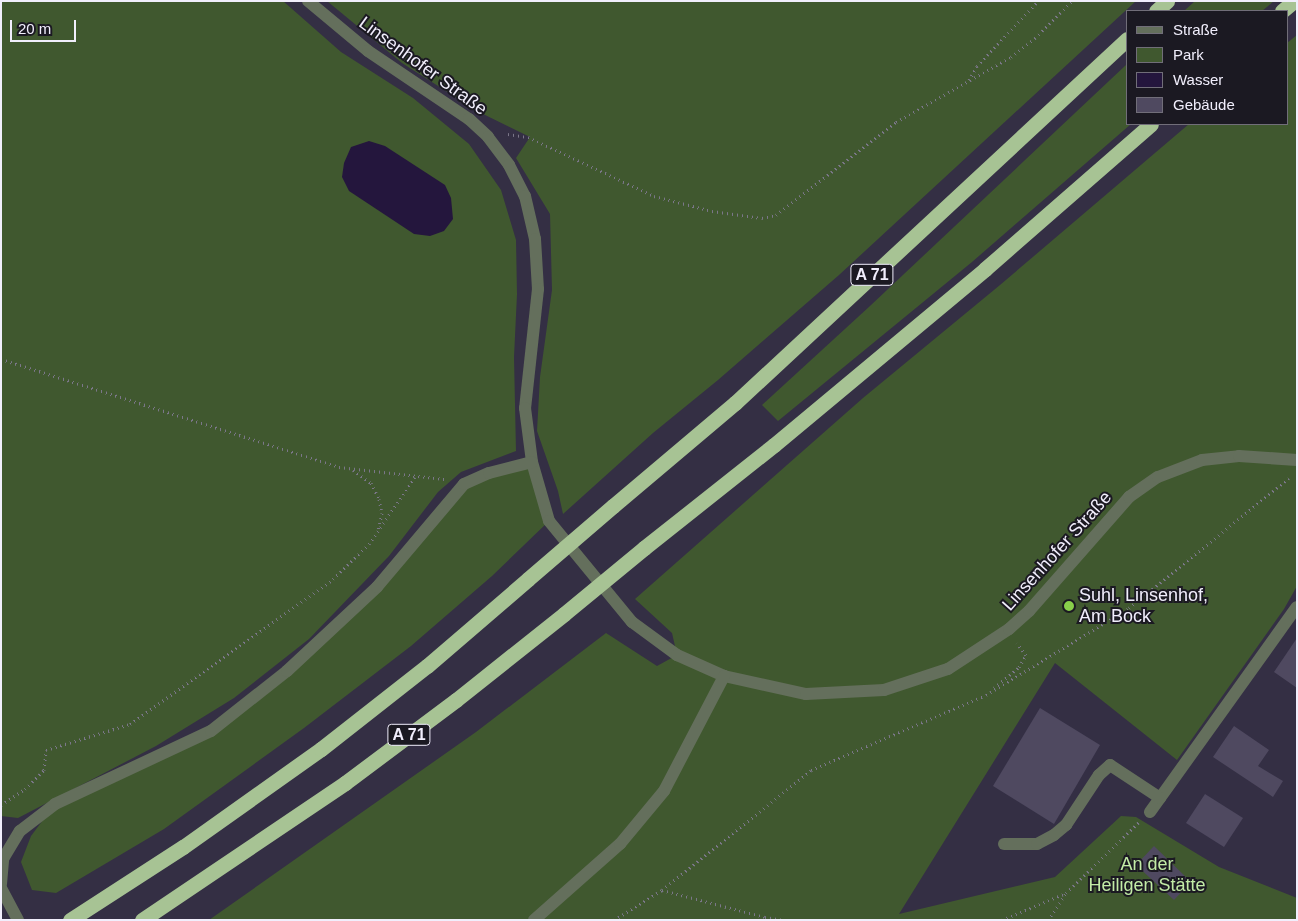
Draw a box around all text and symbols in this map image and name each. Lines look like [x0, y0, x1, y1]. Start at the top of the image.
scale bar [12, 10, 79, 42]
legend [1126, 10, 1288, 125]
street label: Linsenhofer Straße [355, 12, 491, 120]
text: 20 m [18, 20, 51, 37]
text: Straße [1173, 21, 1218, 38]
text: Park [1173, 46, 1204, 63]
text: Wasser [1173, 71, 1223, 88]
text: Gebäude [1173, 96, 1235, 113]
road number: A 71 [850, 262, 894, 288]
street label: Linsenhofer Straße [998, 487, 1116, 615]
place label: Suhl, Linsenhof, Am Bock [1079, 585, 1208, 628]
marker: Suhl, Linsenhof, Am Bock [1063, 600, 1075, 612]
road number: A 71 [386, 722, 432, 748]
park label: An der Heiligen Stätte [1088, 854, 1206, 896]

